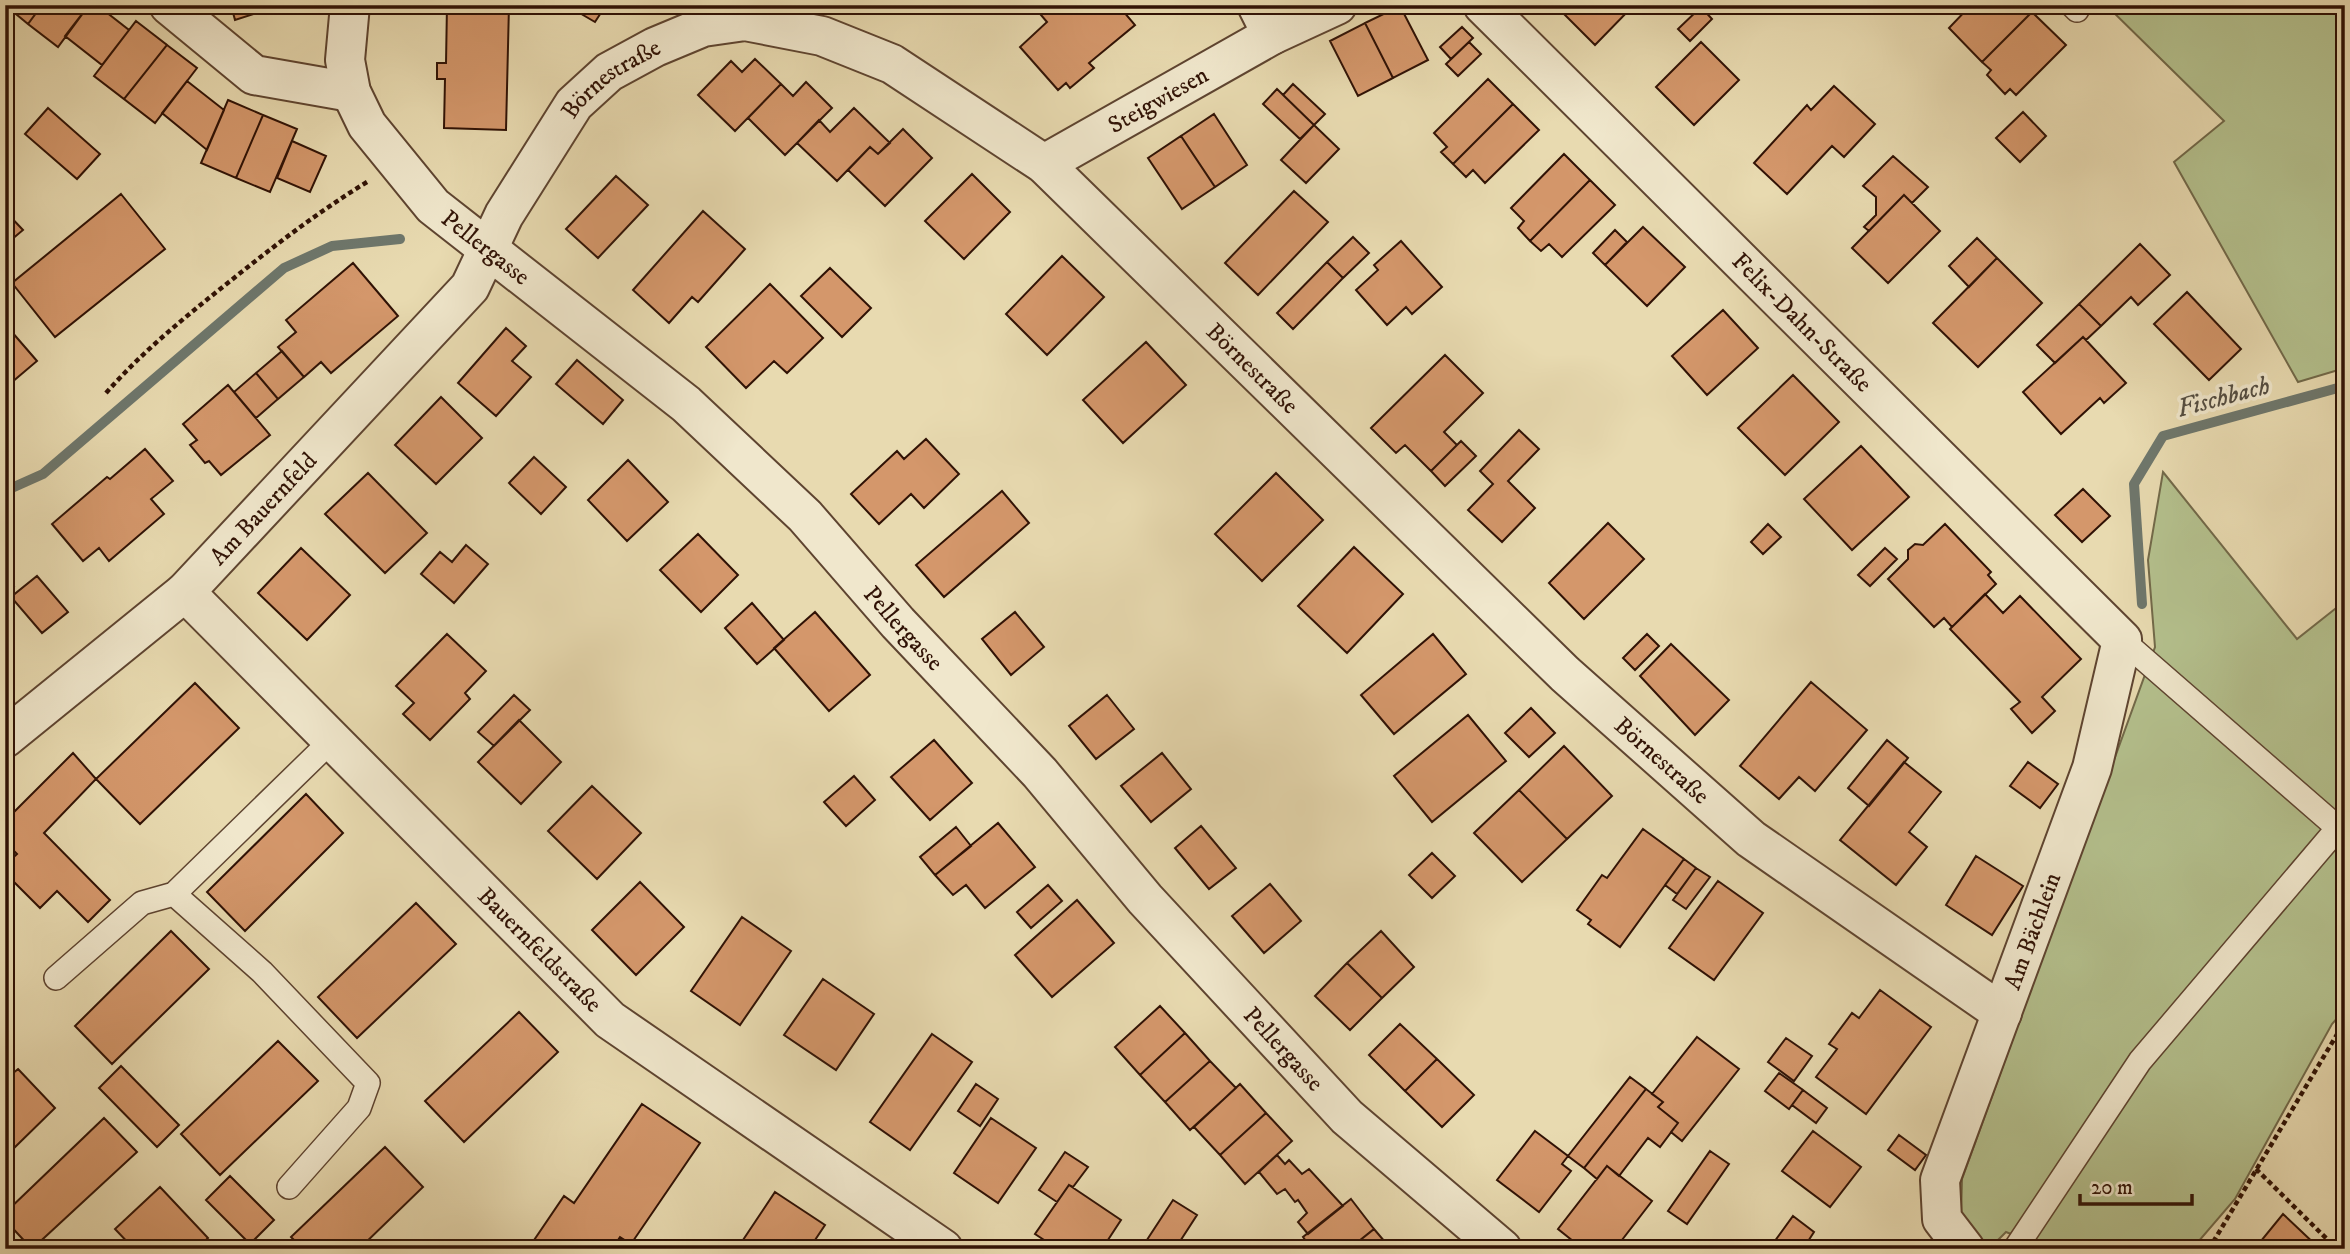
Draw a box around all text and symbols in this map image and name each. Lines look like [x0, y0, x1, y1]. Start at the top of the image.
street label: Börnestraße [555, 33, 666, 124]
street label: Steigwiesen [1103, 60, 1214, 141]
street label: Pellergasse [435, 204, 536, 292]
street label: Felix-Dahn-Straße [1725, 247, 1878, 399]
street label: Börnestraße [1199, 317, 1304, 421]
water label: Fischbach [2173, 369, 2274, 426]
street label: Am Bauernfeld [204, 447, 324, 572]
street label: Pellergasse [857, 580, 949, 678]
street label: Börnestraße [1608, 711, 1715, 811]
street label: Am Bächlein [1998, 868, 2068, 994]
street label: Bauernfeldstraße [471, 881, 608, 1019]
street label: Pellergasse [1236, 1001, 1330, 1098]
scale bar [2080, 1163, 2192, 1207]
text: 20 m [2091, 1175, 2133, 1201]

